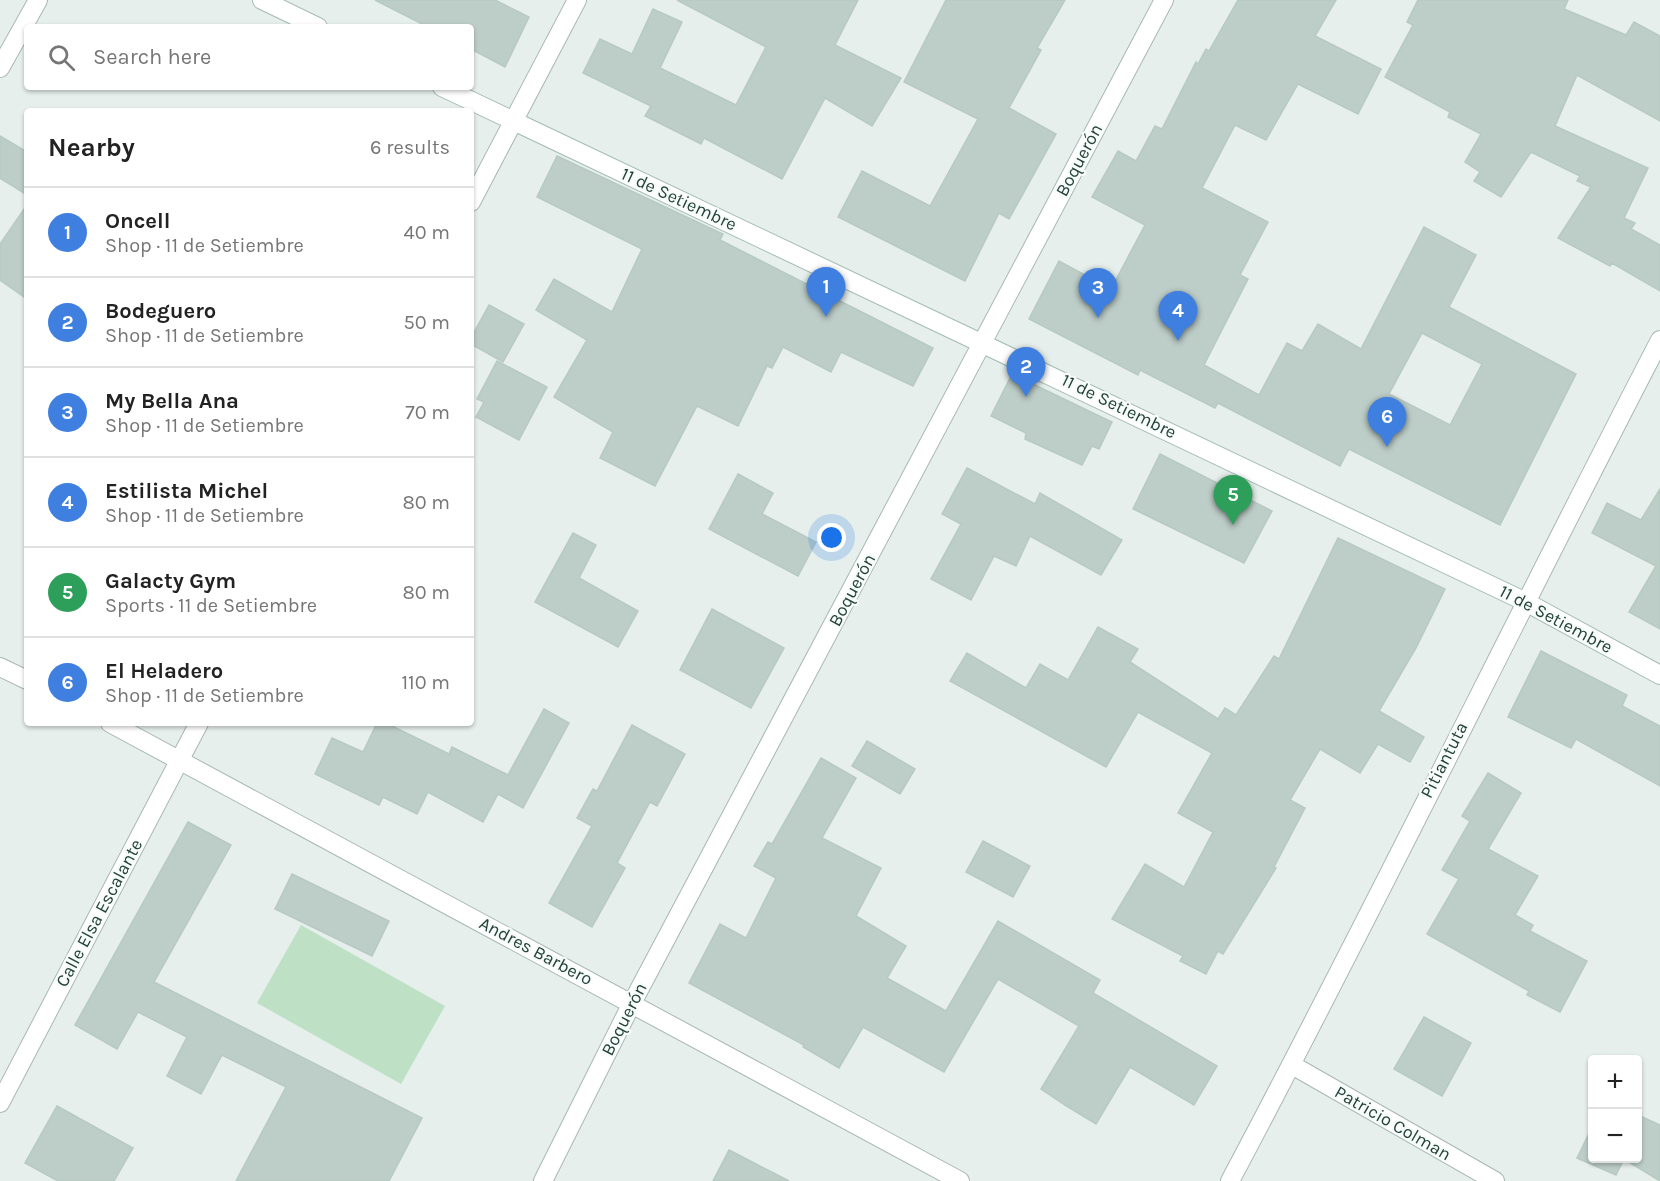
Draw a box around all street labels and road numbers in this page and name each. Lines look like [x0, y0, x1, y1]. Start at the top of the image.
street label: Boquerón [1051, 120, 1107, 200]
street label: 11 de Setiembre [618, 163, 740, 235]
street label: 11 de Setiembre [1058, 369, 1180, 443]
street label: Boquerón [824, 550, 880, 630]
street label: 11 de Setiembre [1496, 580, 1616, 658]
street label: Pitiantuta [1415, 718, 1473, 802]
street label: Calle Elsa Escalante [51, 835, 147, 991]
street label: Andres Barbero [476, 912, 596, 990]
street label: Boquerón [596, 979, 652, 1059]
street label: Patricio Colman [1331, 1081, 1455, 1165]

